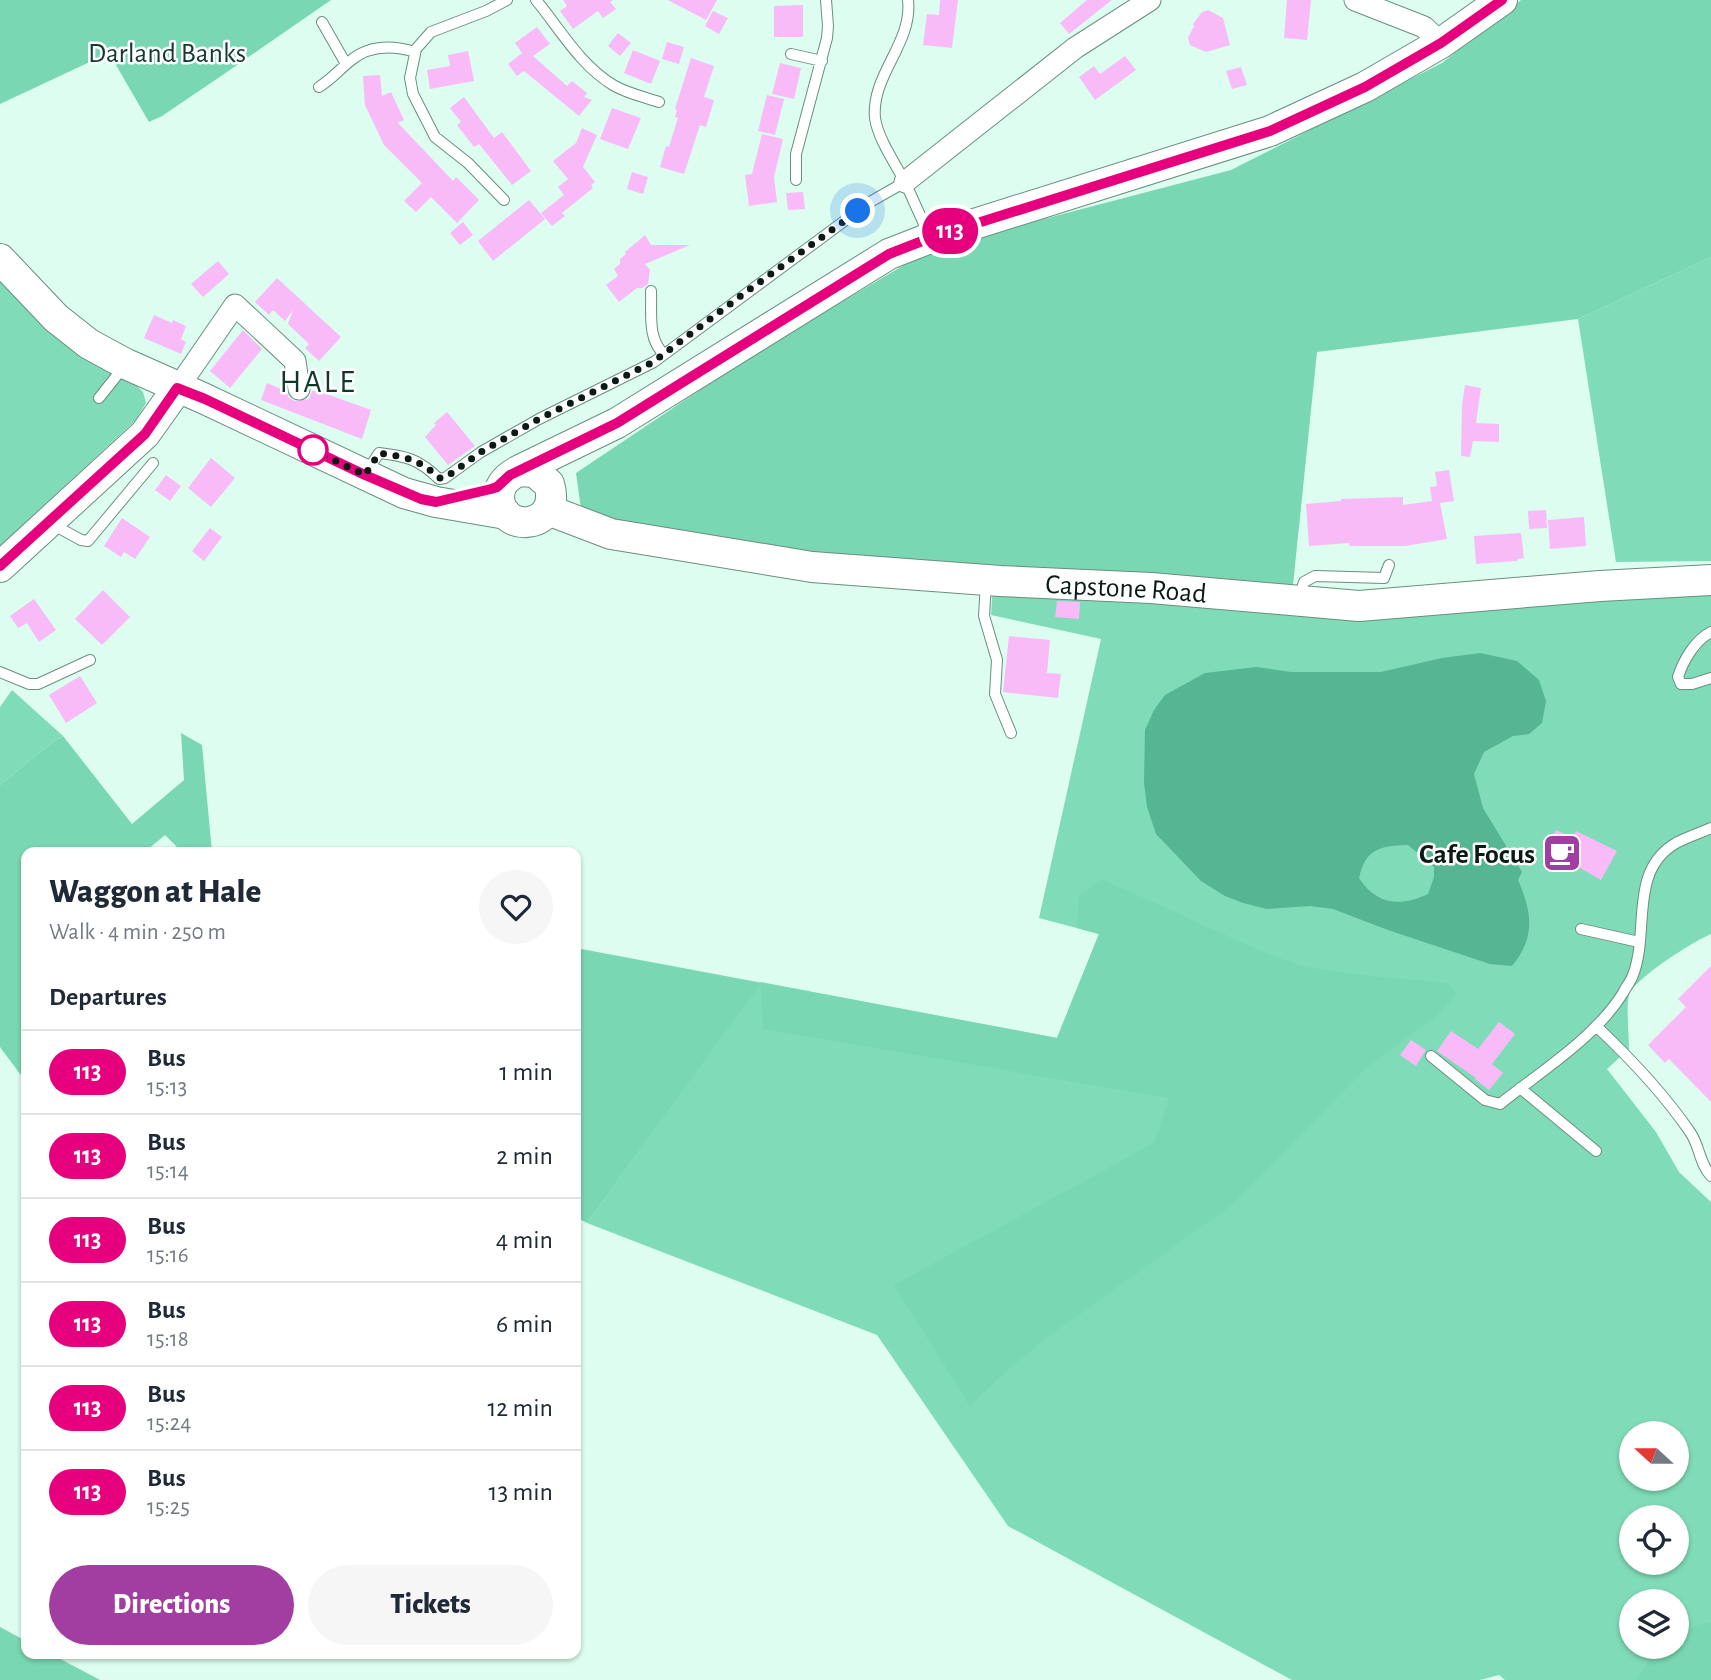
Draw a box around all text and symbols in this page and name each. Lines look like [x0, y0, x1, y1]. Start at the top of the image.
park label: Darland Banks [88, 40, 246, 68]
your location [840, 193, 875, 228]
line badge: 113 [910, 208, 990, 254]
text: 113 [936, 219, 964, 243]
district label: HALE [279, 366, 357, 398]
unlabelled marker [298, 435, 328, 465]
street label: Capstone Road [1045, 571, 1208, 609]
cafe icon: Cafe Focus [1541, 832, 1583, 874]
place label: Cafe Focus [1419, 841, 1535, 869]
button: heart [479, 870, 553, 944]
text: Waggon at Hale [49, 876, 261, 909]
text: Walk · 4 min · 250 m [49, 921, 226, 944]
text: Departures [49, 984, 167, 1010]
text: Bus [147, 1045, 186, 1071]
text: 1 min [499, 1059, 553, 1085]
text: 113 [74, 1060, 101, 1084]
text: 15:13 [147, 1076, 187, 1099]
text: Bus [147, 1129, 186, 1155]
text: 2 min [496, 1143, 553, 1169]
text: 113 [74, 1144, 101, 1168]
text: 15:14 [147, 1160, 189, 1183]
text: Bus [147, 1213, 186, 1239]
text: 4 min [496, 1227, 553, 1253]
text: 113 [74, 1228, 101, 1252]
text: 15:16 [147, 1244, 189, 1267]
text: Bus [147, 1297, 186, 1323]
text: 6 min [496, 1311, 553, 1337]
text: 113 [74, 1312, 101, 1336]
text: 15:18 [147, 1328, 189, 1351]
text: Bus [147, 1381, 186, 1407]
text: 12 min [487, 1395, 553, 1421]
text: 113 [74, 1396, 101, 1420]
text: 15:24 [147, 1412, 191, 1435]
north arrow [1619, 1421, 1689, 1491]
map controls [1619, 1421, 1689, 1659]
text: Bus [147, 1465, 186, 1491]
text: 13 min [489, 1479, 553, 1505]
text: 113 [74, 1480, 101, 1504]
text: 15:25 [147, 1496, 190, 1519]
button: locate [1619, 1505, 1689, 1575]
button: Directions [49, 1565, 294, 1645]
button: Tickets [308, 1565, 553, 1645]
button: layers [1619, 1589, 1689, 1659]

